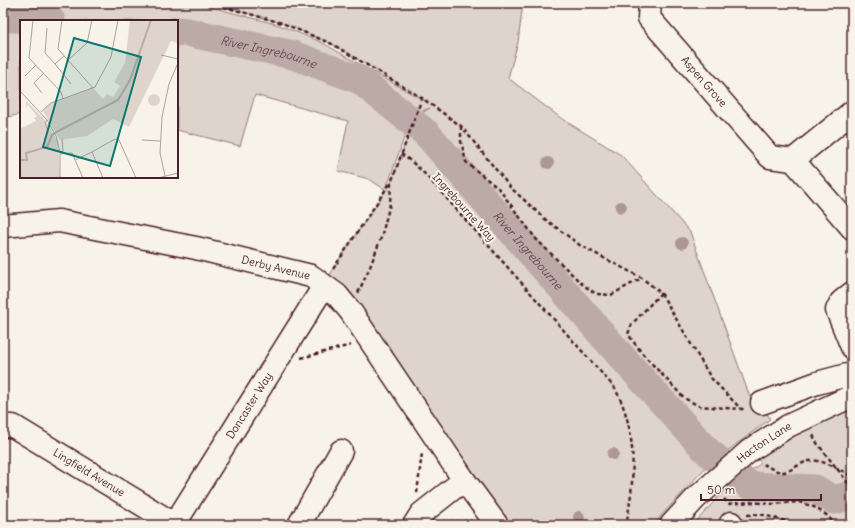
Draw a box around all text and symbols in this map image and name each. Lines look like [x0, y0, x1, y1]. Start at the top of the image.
inset map [20, 20, 178, 178]
water label: River Ingrebourne [219, 32, 320, 71]
street label: Aspen Grove [678, 53, 730, 110]
street label: Ingrebourne Way [430, 170, 498, 244]
water label: River Ingrebourne [490, 208, 567, 293]
street label: Derby Avenue [240, 252, 312, 283]
street label: Doncaster Way [223, 370, 275, 441]
street label: Hacton Lane [734, 419, 794, 466]
street label: Lingfield Avenue [51, 445, 128, 499]
scale bar [701, 476, 821, 502]
text: 50 m [707, 482, 736, 497]

